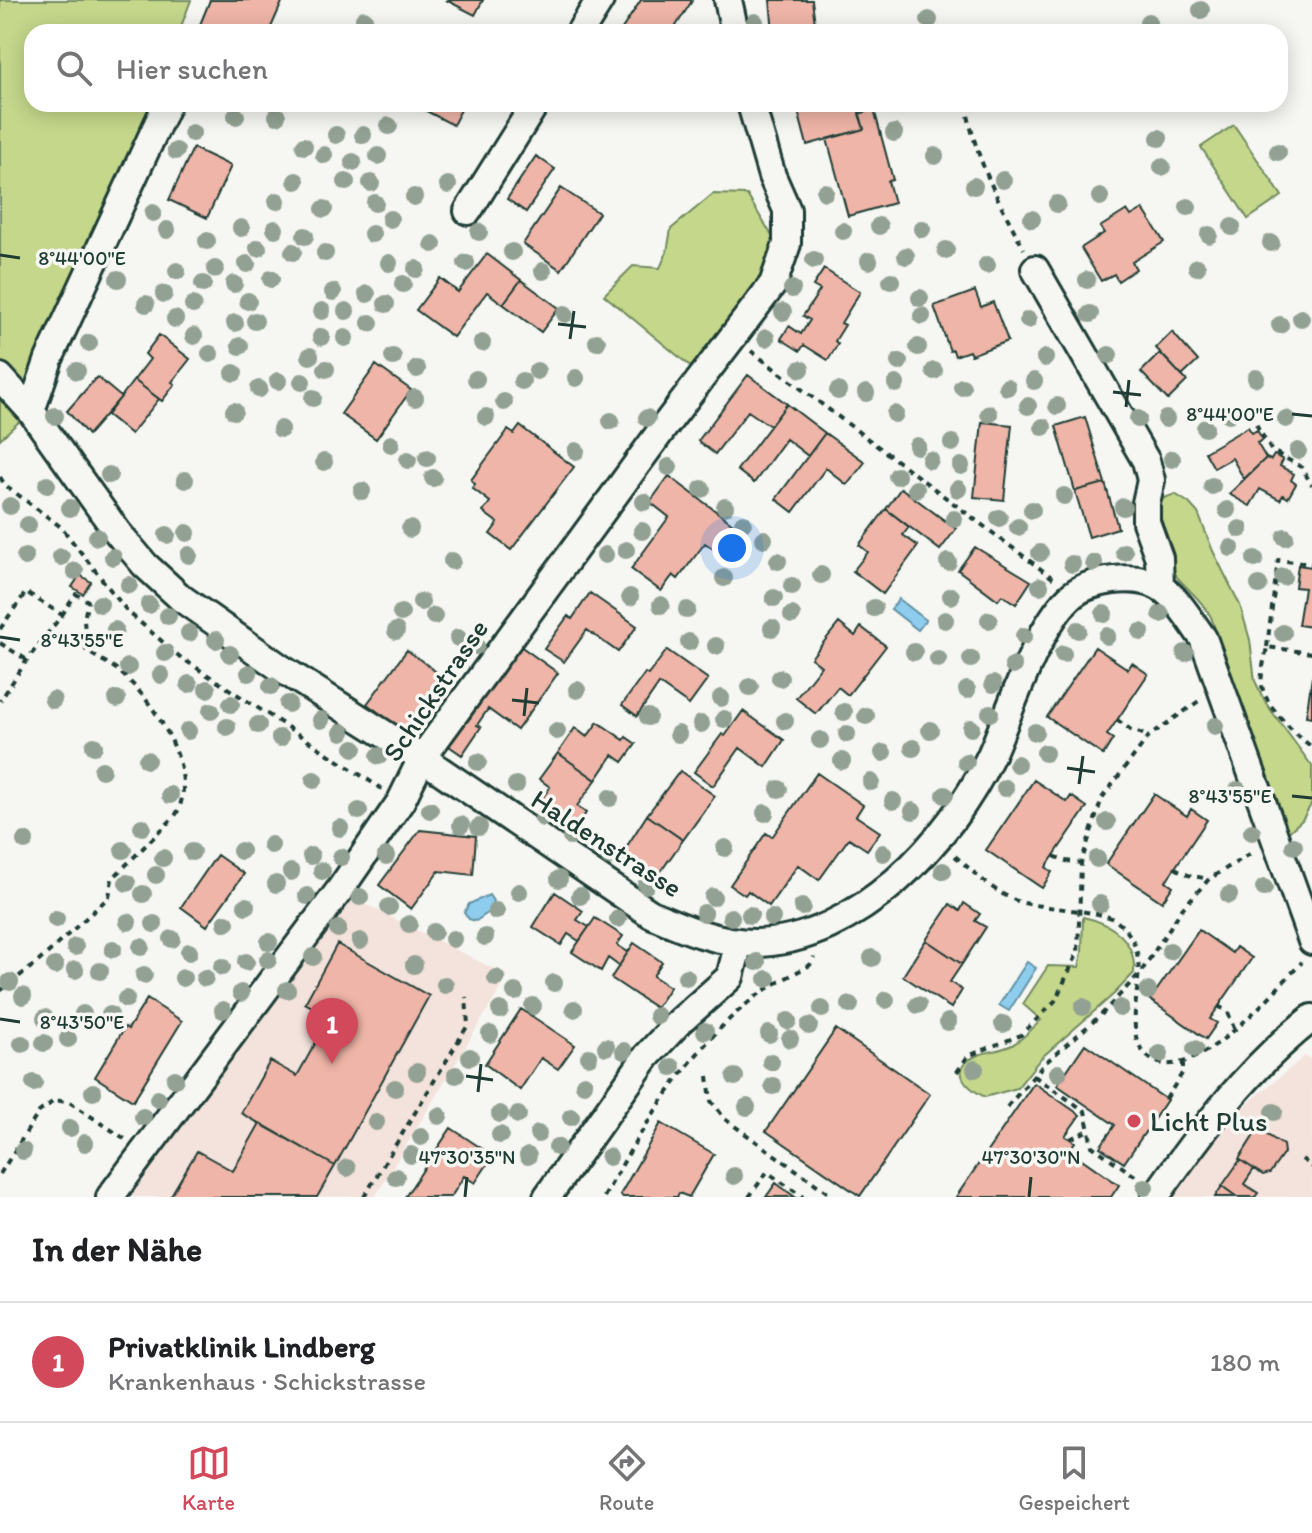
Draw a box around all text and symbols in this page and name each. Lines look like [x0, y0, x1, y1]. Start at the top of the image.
search box [24, 24, 1288, 112]
icon: search [52, 46, 96, 90]
text: Hier suchen [116, 50, 268, 87]
text: 8°44'00"E [38, 246, 126, 270]
text: 8°44'00"E [1186, 402, 1274, 426]
your location [712, 528, 752, 568]
street label: Schickstrasse [375, 612, 495, 768]
text: 8°43'55"E [41, 628, 123, 652]
street label: Haldenstrasse [525, 782, 689, 904]
text: 8°43'55"E [1189, 784, 1271, 808]
pin: 1 [306, 998, 358, 1064]
text: 8°43'50"E [40, 1010, 124, 1034]
place label: Licht Plus [1150, 1104, 1267, 1138]
marker: Licht Plus [1125, 1112, 1143, 1130]
text: 47°30'35"N [419, 1145, 515, 1169]
text: 47°30'30"N [982, 1145, 1080, 1169]
text: In der Nähe [32, 1229, 202, 1270]
text: Privatklinik Lindberg [108, 1328, 375, 1365]
text: 1 [52, 1346, 64, 1378]
text: 180 m [1210, 1346, 1280, 1378]
text: Krankenhaus · Schickstrasse [108, 1365, 426, 1397]
tab: Karte [182, 1441, 235, 1516]
tab: Route [599, 1441, 654, 1516]
tab: Gespeichert [1018, 1441, 1130, 1516]

